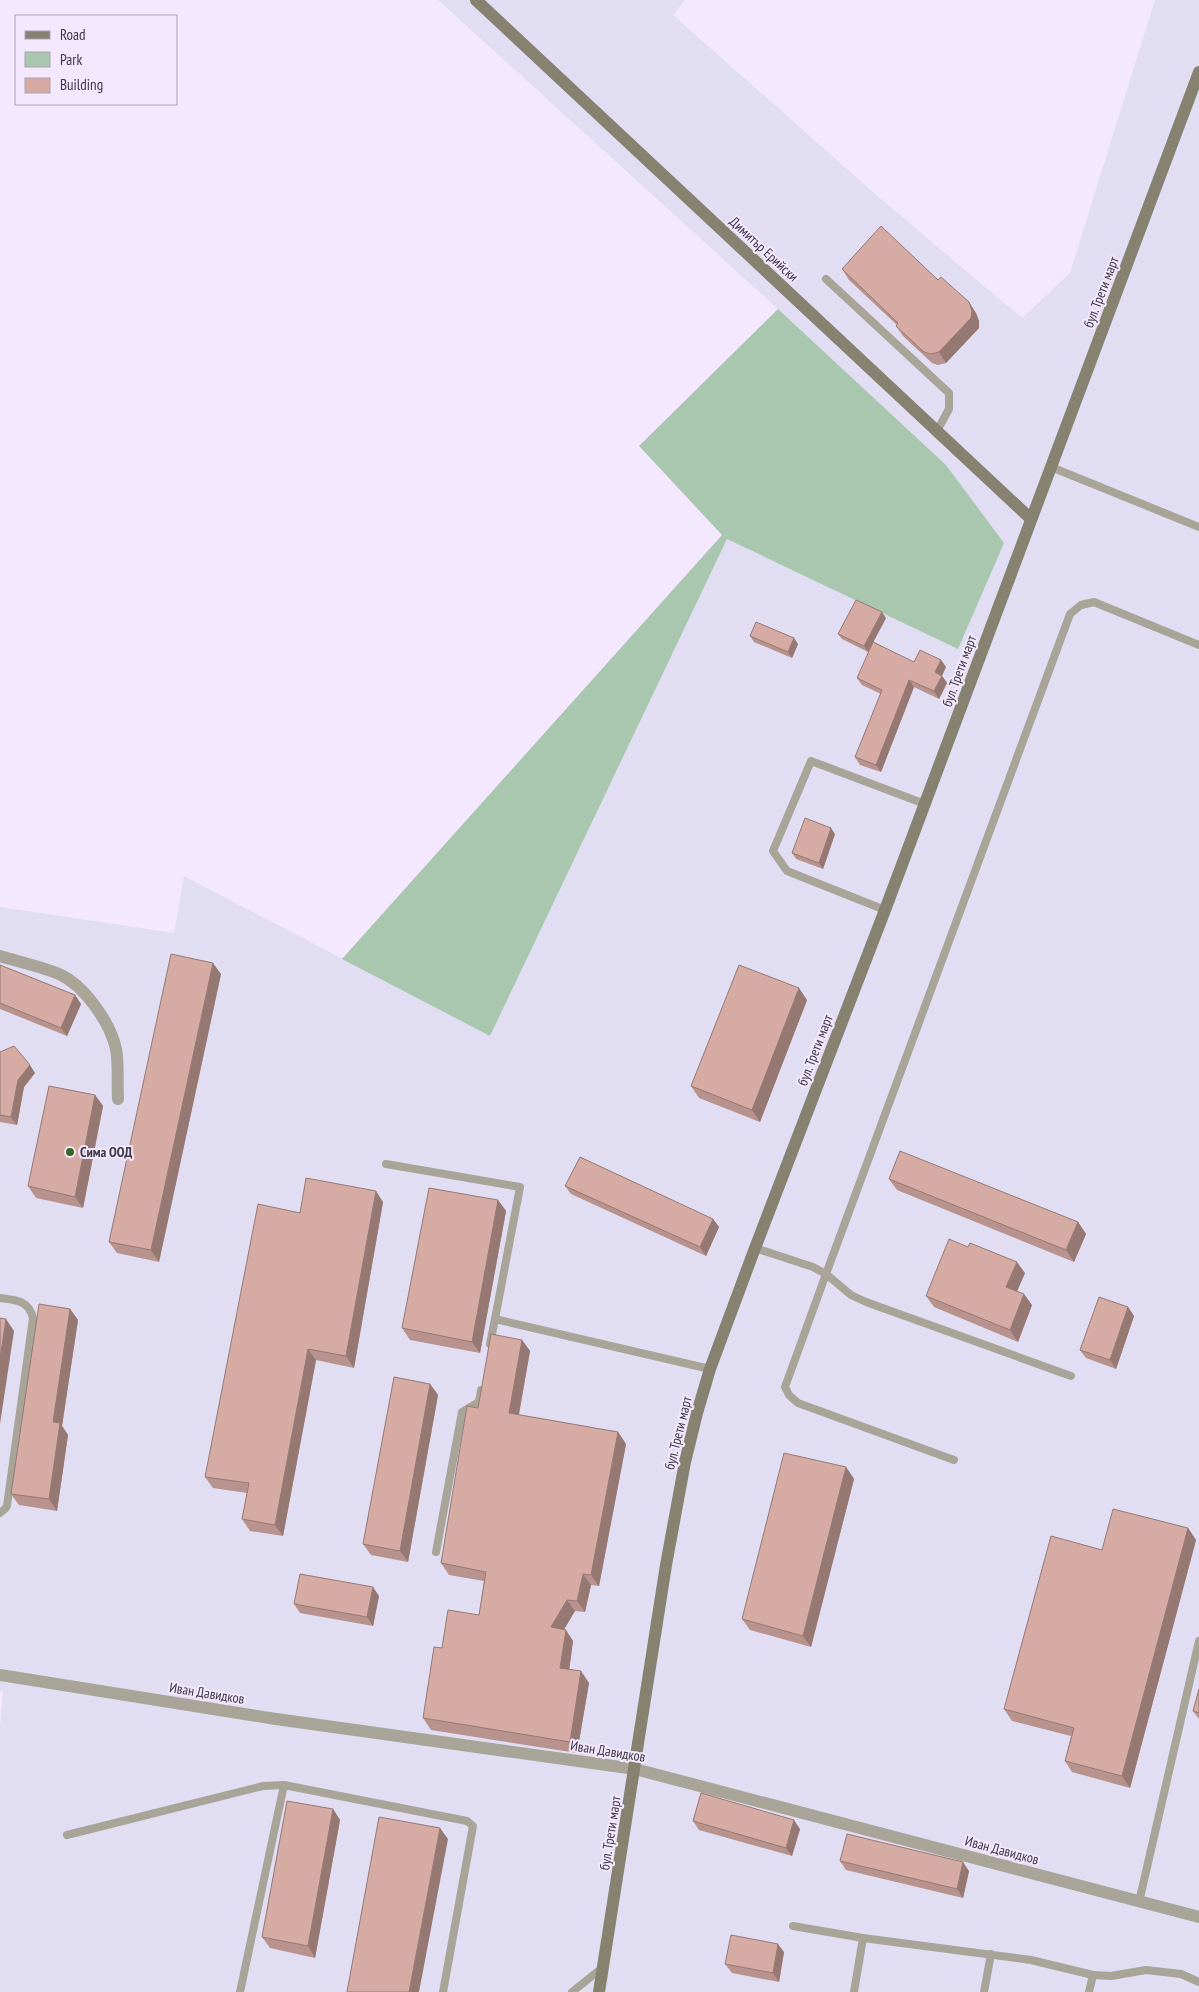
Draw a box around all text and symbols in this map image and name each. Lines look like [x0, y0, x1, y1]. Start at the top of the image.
legend [15, 15, 178, 105]
text: Road [60, 25, 86, 44]
text: Park [60, 50, 82, 69]
text: Building [60, 75, 103, 94]
street label: Димитър Ерийски [726, 213, 802, 285]
street label: бул. Трети март [1079, 253, 1123, 330]
street label: бул. Трети март [938, 632, 980, 709]
street label: бул. Трети март [793, 1011, 837, 1088]
place label: Сима ООД [80, 1143, 132, 1161]
marker: Сима ООД [64, 1146, 76, 1158]
street label: бул. Трети март [660, 1394, 696, 1471]
street label: Иван Давидков [168, 1678, 246, 1708]
street label: Иван Давидков [569, 1736, 647, 1766]
street label: бул. Трети март [595, 1794, 625, 1871]
street label: Иван Давидков [963, 1832, 1041, 1869]

